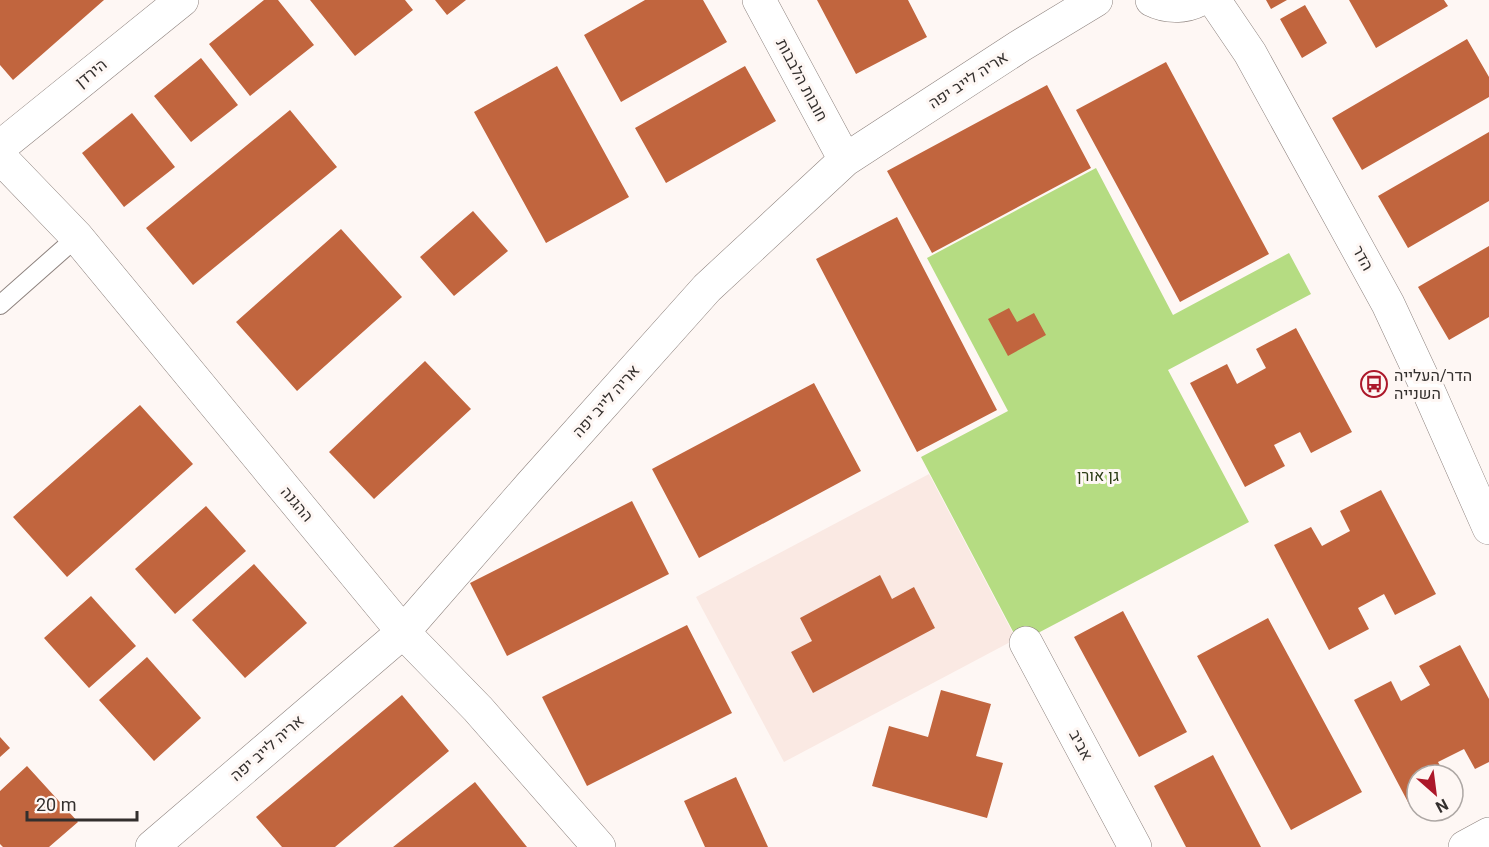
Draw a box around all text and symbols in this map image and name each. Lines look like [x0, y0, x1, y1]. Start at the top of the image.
street label: חובות הלבבות [772, 35, 832, 125]
street label: אריה לייב יפה [925, 47, 1011, 113]
street label: הירדן [71, 55, 111, 91]
street label: הדר [1348, 242, 1378, 274]
street label: אריה לייב יפה [569, 361, 643, 441]
place label: הדר/העלייה השנייה [1394, 366, 1472, 403]
bus stop icon: הדר/העלייה השנייה [1359, 369, 1389, 399]
park label: גן אורן [1077, 466, 1119, 485]
street label: ההגנה [277, 482, 317, 526]
street label: אריה לייב יפה [226, 711, 308, 785]
street label: אביב [1065, 726, 1097, 764]
north arrow [1405, 763, 1465, 823]
scale bar [27, 784, 136, 822]
text: 20 m [36, 794, 76, 815]
text: N [1432, 795, 1451, 817]

